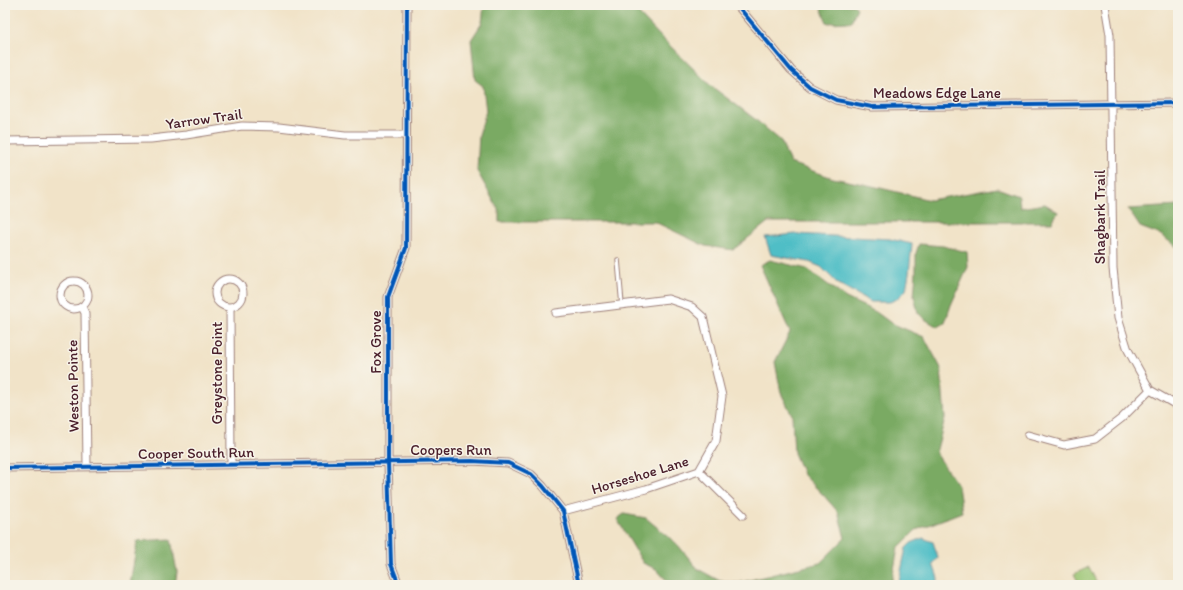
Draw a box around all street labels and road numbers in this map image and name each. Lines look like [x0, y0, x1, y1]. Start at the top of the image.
street label: Meadows Edge Lane [873, 84, 1001, 102]
street label: Yarrow Trail [164, 105, 244, 133]
street label: Shagbark Trail [1091, 169, 1109, 264]
street label: Fox Grove [367, 310, 385, 374]
street label: Greystone Point [208, 321, 226, 424]
street label: Weston Pointe [63, 340, 83, 432]
street label: Coopers Run [410, 441, 492, 459]
street label: Cooper South Run [138, 443, 254, 463]
street label: Horseshoe Lane [589, 452, 691, 498]

